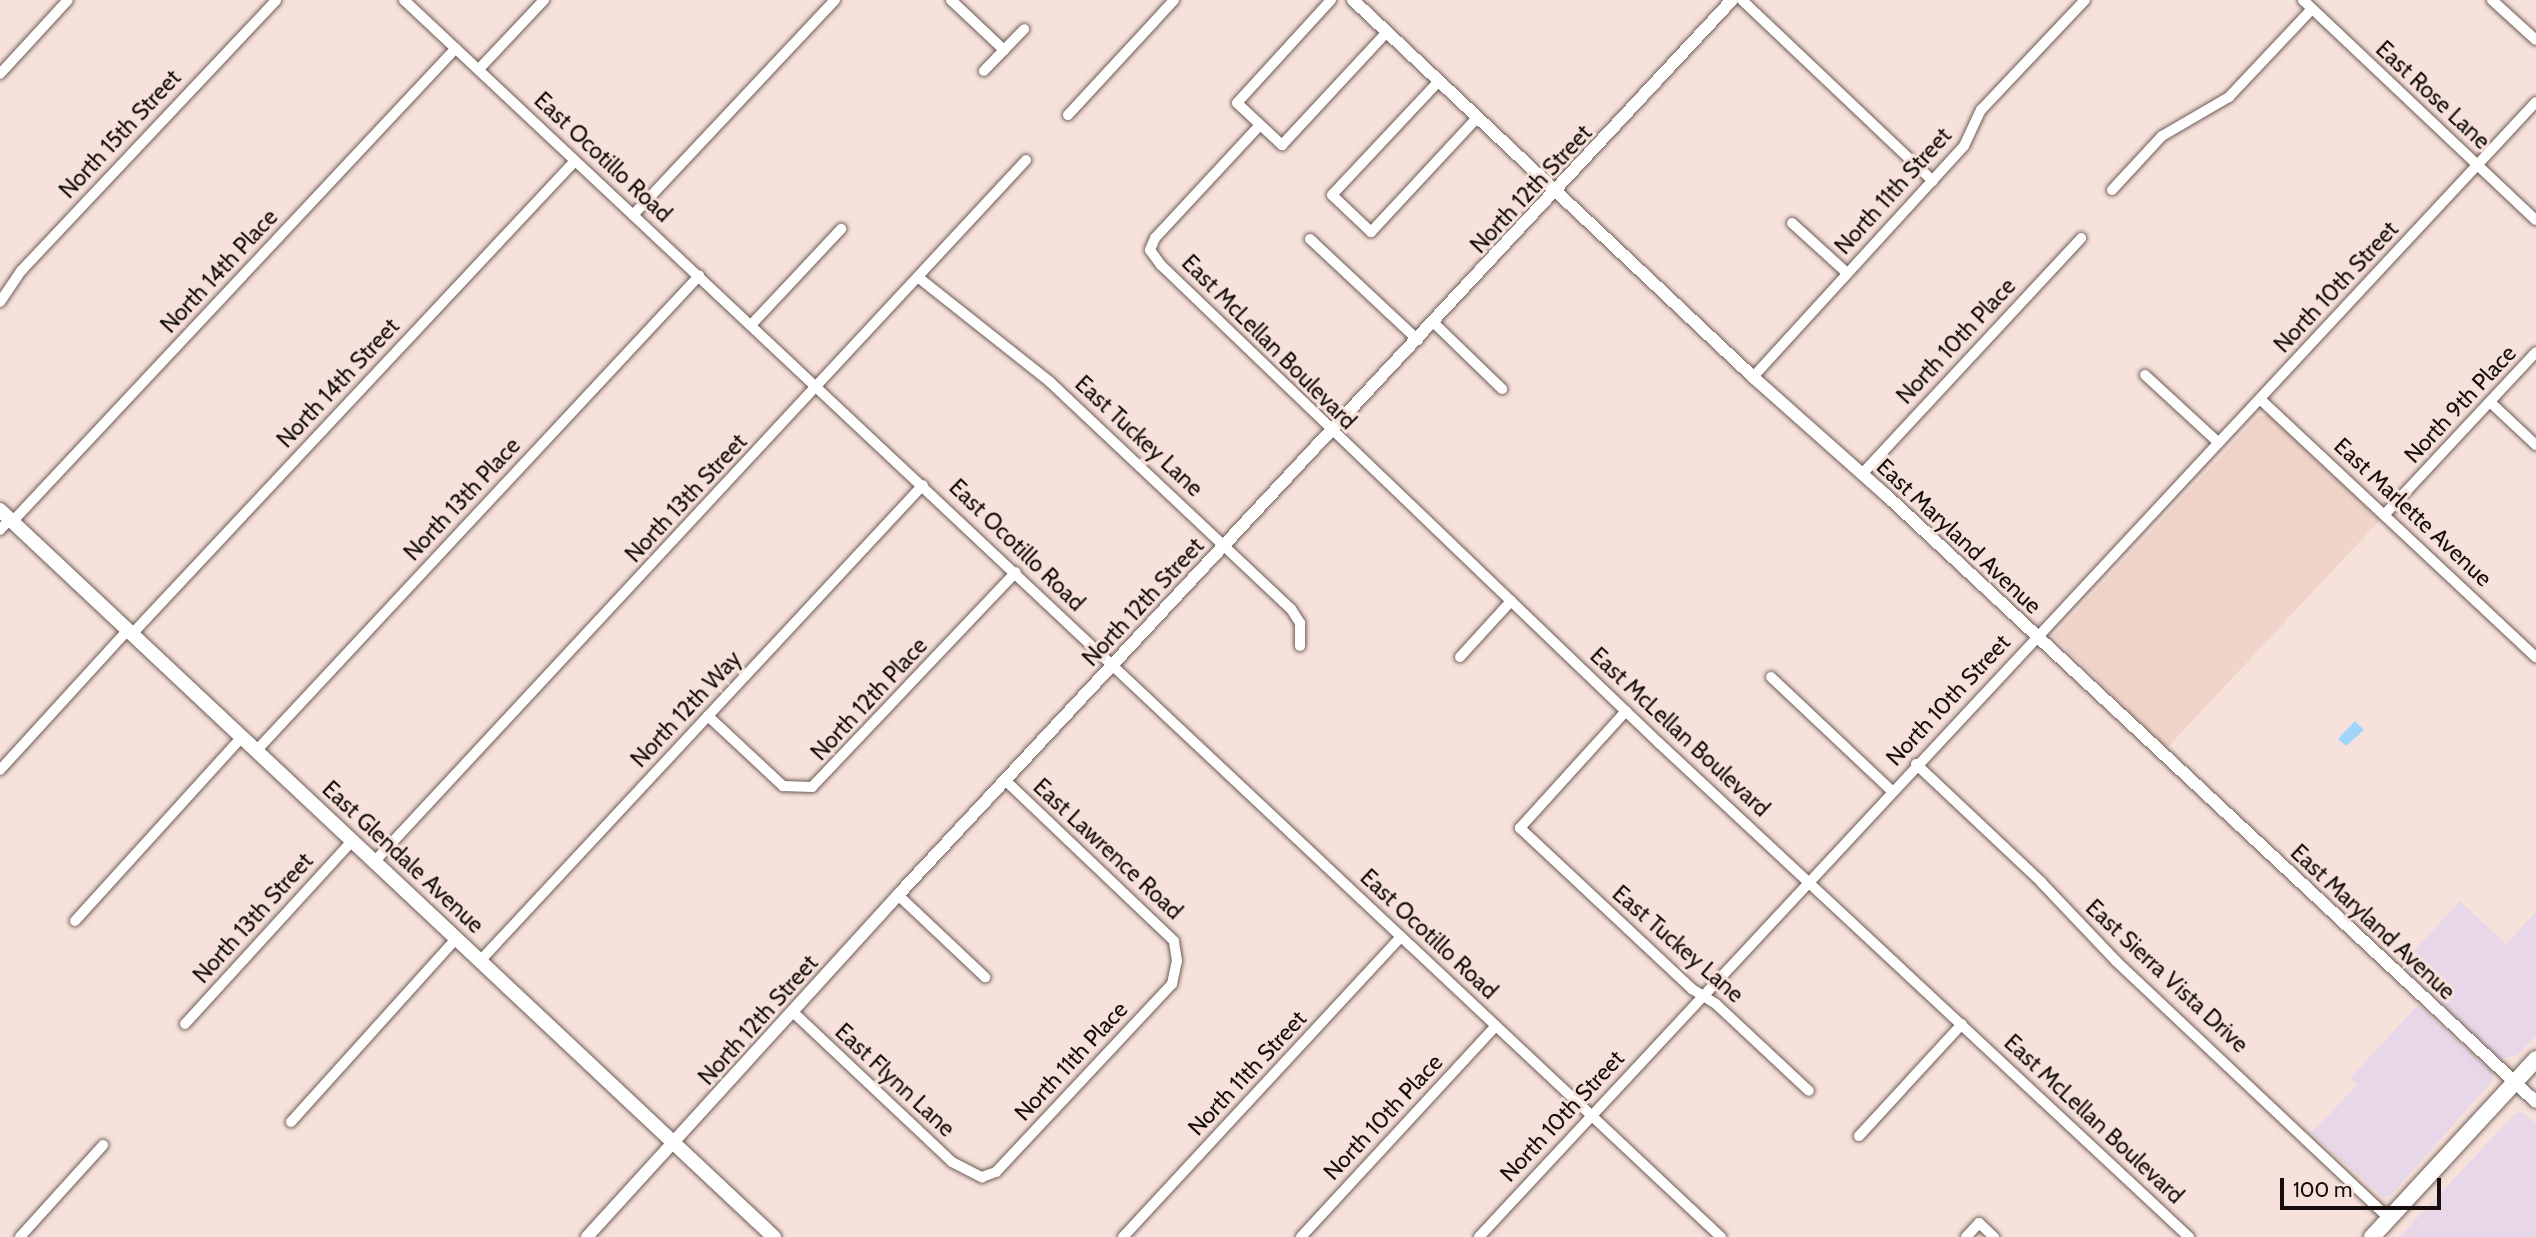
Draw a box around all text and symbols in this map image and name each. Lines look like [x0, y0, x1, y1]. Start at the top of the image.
street label: East Rose Lane [2370, 35, 2496, 155]
street label: North 15th Street [53, 64, 187, 204]
street label: East Ocotillo Road [529, 86, 677, 228]
street label: North 12th Street [1465, 119, 1597, 259]
street label: North 11th Street [1829, 122, 1957, 260]
street label: North 14th Place [155, 203, 283, 339]
street label: North 10th Street [2268, 216, 2404, 358]
street label: East McLellan Boulevard [1176, 249, 1362, 435]
street label: North 10th Place [1891, 272, 2021, 410]
street label: North 14th Street [271, 313, 405, 453]
street label: North 9th Place [2398, 339, 2522, 469]
street label: East Tuckey Lane [1069, 370, 1209, 502]
street label: North 13th Street [619, 428, 753, 568]
street label: North 13th Place [398, 432, 526, 566]
street label: East Marlette Avenue [2328, 432, 2498, 592]
street label: East Maryland Avenue [1871, 453, 2047, 619]
street label: East Ocotillo Road [944, 473, 1090, 617]
street label: North 12th Street [1077, 532, 1209, 672]
street label: North 10th Street [1880, 629, 2016, 771]
street label: North 12th Place [805, 632, 933, 766]
street label: East McLellan Boulevard [1585, 642, 1775, 822]
street label: North 12th Way [625, 645, 747, 773]
street label: East Lawrence Road [1028, 773, 1188, 925]
street label: East Glendale Avenue [317, 775, 489, 939]
street label: East Maryland Avenue [2285, 839, 2461, 1005]
street label: North 13th Street [187, 847, 319, 989]
street label: East Ocotillo Road [1355, 863, 1503, 1005]
street label: East Tuckey Lane [1607, 880, 1749, 1008]
street label: East Sierra Vista Drive [2080, 894, 2254, 1058]
street label: North 12th Street [692, 949, 824, 1091]
street label: North 11th Place [1009, 996, 1133, 1126]
street label: North 11th Street [1182, 1005, 1312, 1141]
street label: East Flynn Lane [830, 1018, 960, 1142]
street label: East McLellan Boulevard [1999, 1029, 2189, 1209]
street label: North 10th Street [1494, 1045, 1630, 1187]
street label: North 10th Place [1318, 1048, 1448, 1186]
scale bar [2284, 1164, 2445, 1208]
text: 100 m [2293, 1177, 2352, 1202]

